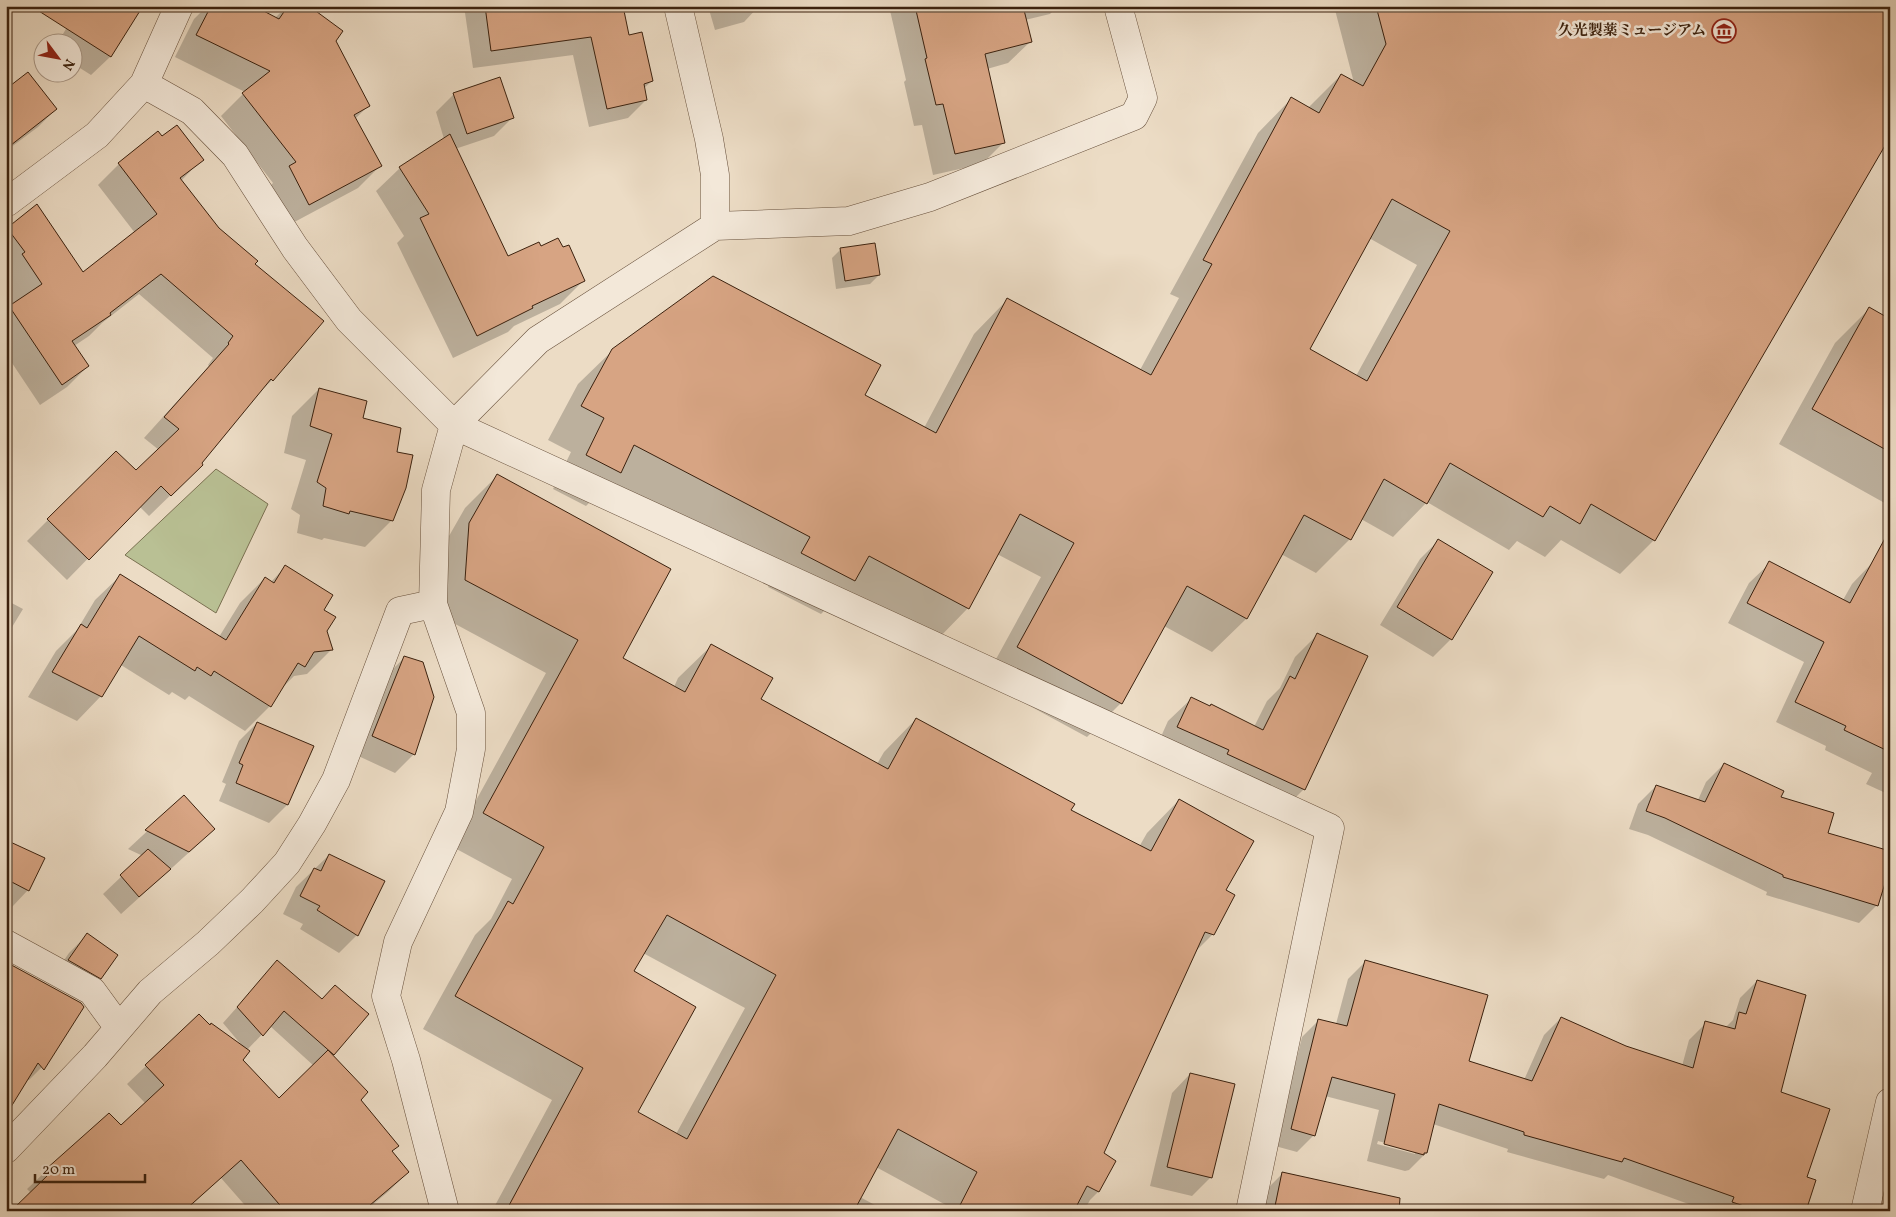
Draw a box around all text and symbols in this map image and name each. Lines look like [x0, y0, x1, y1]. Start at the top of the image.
museum icon: 久光製薬ミュージアム [1711, 18, 1737, 44]
place label: 久光製薬ミュージアム [1558, 21, 1706, 42]
north arrow [32, 32, 82, 82]
text: N [57, 55, 79, 73]
scale bar [35, 1152, 145, 1184]
text: 20 m [42, 1160, 75, 1181]

